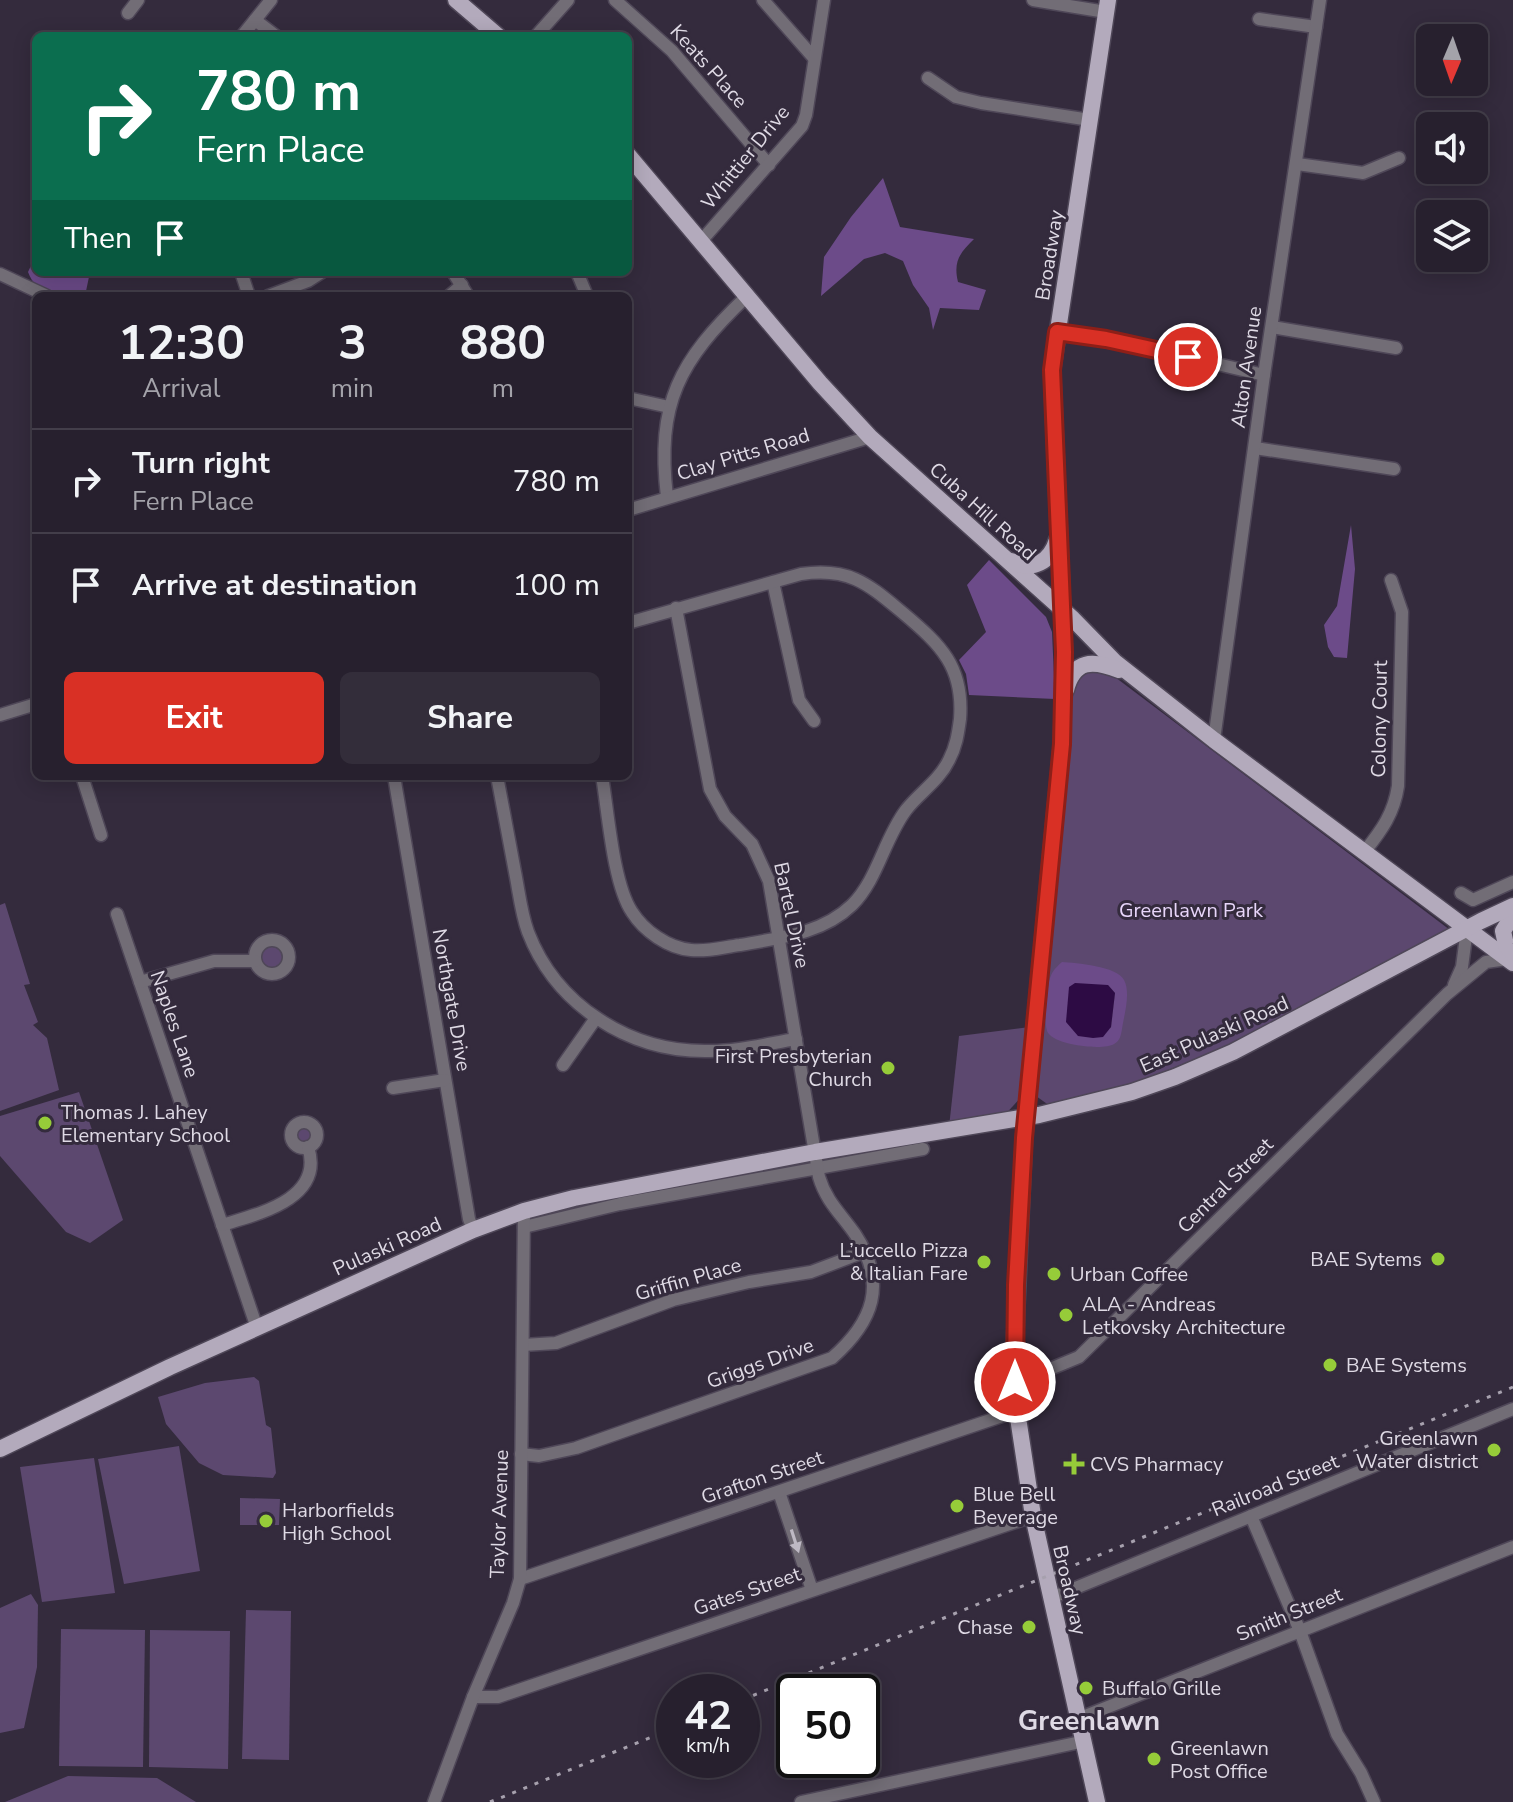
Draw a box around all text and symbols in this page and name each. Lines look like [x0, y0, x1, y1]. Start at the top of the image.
street label: Keats Place [664, 19, 754, 114]
north arrow [1416, 24, 1488, 96]
map controls [1416, 24, 1488, 272]
text: 780 m [196, 53, 361, 130]
icon: right [64, 64, 168, 168]
street label: Whittier Drive [695, 100, 796, 215]
button: sound [1416, 112, 1488, 184]
text: Fern Place [196, 126, 365, 175]
button: layers [1416, 200, 1488, 272]
street label: Broadway [1029, 207, 1070, 302]
icon: arrive [148, 216, 192, 260]
text: Then [64, 218, 132, 259]
street label: Alton Avenue [1225, 304, 1268, 430]
text: 12:30 [118, 310, 245, 376]
text: 3 [338, 310, 367, 376]
text: 880 [460, 310, 546, 376]
pin [1154, 323, 1222, 391]
icon: arrive [1166, 335, 1210, 379]
text: Arrival [142, 371, 221, 406]
text: min [331, 371, 374, 406]
text: m [492, 371, 514, 406]
street label: Clay Pitts Road [673, 421, 813, 488]
text: Turn right [132, 443, 270, 484]
street label: Cuba Hill Road [923, 456, 1042, 567]
icon: right [64, 459, 108, 503]
text: 780 m [513, 461, 600, 502]
text: Fern Place [132, 484, 254, 519]
icon: arrive [64, 563, 108, 607]
text: Arrive at destination [132, 565, 417, 606]
text: 100 m [513, 565, 600, 606]
street label: Colony Court [1365, 659, 1394, 778]
button: Exit [64, 672, 324, 764]
button: Share [340, 672, 600, 764]
street label: Bartel Drive [767, 860, 816, 971]
park label: Greenlawn Park [1119, 897, 1264, 924]
street label: Northgate Drive [426, 927, 477, 1074]
street label: Naples Lane [144, 967, 205, 1081]
street label: East Pulaski Road [1136, 990, 1293, 1079]
place label: First Presbyterian Church [715, 1043, 872, 1093]
marker: First Presbyterian Church [879, 1059, 897, 1077]
place label: Thomas J. Lahey Elementary School [61, 1099, 230, 1149]
marker: Thomas J. Lahey Elementary School [36, 1114, 54, 1132]
street label: Central Street [1172, 1131, 1280, 1239]
street label: Pulaski Road [329, 1210, 446, 1282]
place label: L’uccello Pizza & Italian Fare [840, 1237, 968, 1287]
place label: BAE Sytems [1310, 1246, 1422, 1273]
marker: BAE Sytems [1429, 1250, 1447, 1268]
street label: Griffin Place [632, 1251, 744, 1308]
marker: L’uccello Pizza & Italian Fare [975, 1253, 993, 1271]
place label: Urban Coffee [1070, 1261, 1188, 1288]
marker: Urban Coffee [1045, 1265, 1063, 1283]
place label: ALA - Andreas Letkovsky Architecture [1082, 1291, 1286, 1341]
marker: ALA - Andreas Letkovsky Architecture [1057, 1306, 1075, 1324]
street label: Griggs Drive [703, 1332, 817, 1395]
position arrow [973, 1340, 1057, 1424]
place label: BAE Systems [1346, 1352, 1467, 1379]
marker: BAE Systems [1321, 1356, 1339, 1374]
place label: Greenlawn Water district [1356, 1425, 1479, 1475]
marker: Greenlawn Water district [1485, 1441, 1503, 1459]
street label: Grafton Street [698, 1444, 828, 1511]
street label: Railroad Street [1208, 1447, 1344, 1523]
street label: Taylor Avenue [484, 1449, 515, 1579]
place label: CVS Pharmacy [1090, 1451, 1224, 1478]
marker: CVS Pharmacy [1065, 1455, 1083, 1473]
place label: Blue Bell Beverage [973, 1481, 1058, 1531]
place label: Harborfields High School [282, 1497, 394, 1547]
marker: Blue Bell Beverage [948, 1497, 966, 1515]
marker: Harborfields High School [257, 1512, 275, 1530]
one-way arrow [790, 1529, 802, 1553]
street label: Broadway [1046, 1543, 1093, 1638]
street label: Gates Street [690, 1560, 805, 1622]
street label: Smith Street [1232, 1581, 1347, 1648]
place label: Chase [957, 1614, 1013, 1641]
marker: Chase [1020, 1618, 1038, 1636]
speed limit sign: 50 [776, 1674, 880, 1778]
place label: Buffalo Grille [1102, 1675, 1221, 1702]
marker: Buffalo Grille [1077, 1679, 1095, 1697]
text: 42 [684, 1689, 732, 1743]
district label: Greenlawn [1018, 1702, 1160, 1740]
text: km/h [686, 1732, 730, 1759]
place label: Greenlawn Post Office [1170, 1735, 1269, 1785]
marker: Greenlawn Post Office [1145, 1750, 1163, 1768]

